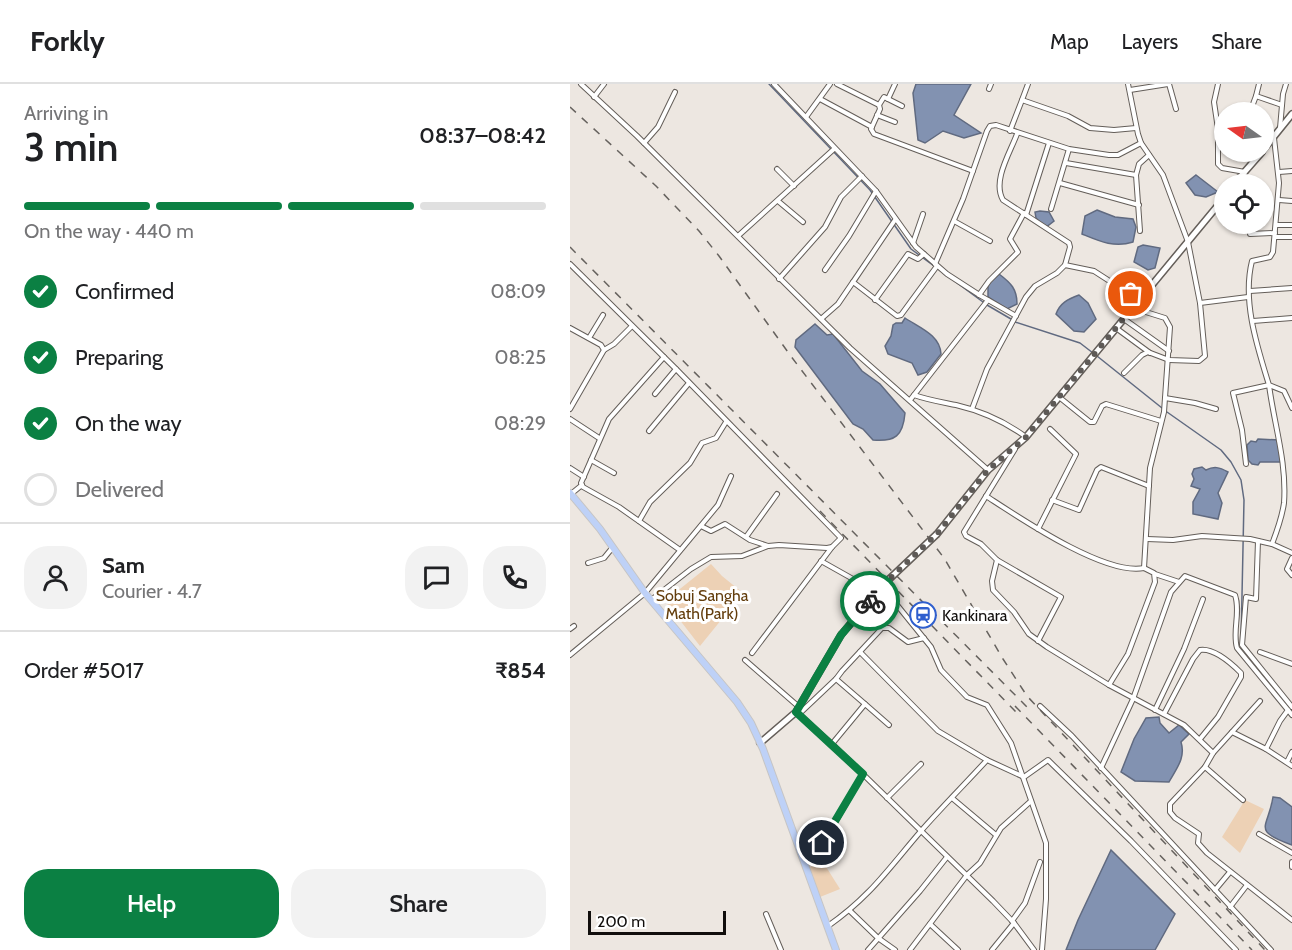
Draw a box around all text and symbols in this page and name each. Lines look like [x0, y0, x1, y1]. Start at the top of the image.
text: Forkly [30, 24, 105, 58]
text: Map [1050, 29, 1089, 54]
text: Layers [1122, 29, 1178, 54]
text: Share [1211, 29, 1262, 54]
text: Arriving in [24, 101, 108, 125]
north arrow [1214, 102, 1274, 162]
map controls [1214, 102, 1274, 234]
text: 08:37–08:42 [419, 122, 546, 149]
text: 3 min [24, 123, 118, 171]
button: locate [1214, 174, 1274, 234]
text: On the way · 440 m [24, 219, 194, 243]
pin [1105, 268, 1156, 319]
icon: check [24, 275, 57, 308]
icon: bag [1114, 277, 1147, 310]
text: Confirmed [75, 278, 174, 305]
text: 08:09 [490, 279, 546, 303]
icon: check [24, 341, 57, 374]
text: Preparing [75, 344, 163, 371]
text: 08:25 [494, 345, 546, 369]
icon: check [24, 407, 57, 440]
text: On the way [75, 410, 182, 437]
text: 08:29 [494, 411, 546, 435]
text: Delivered [75, 476, 164, 503]
button: person [24, 546, 87, 609]
button: chat [405, 546, 468, 609]
button: phone [483, 546, 546, 609]
text: Sam [102, 552, 145, 579]
courier [840, 571, 900, 631]
text: Courier · 4.7 [102, 579, 202, 603]
icon: bike [854, 585, 887, 618]
park label: Sobuj Sangha Math(Park) [656, 586, 749, 623]
station icon: Kankinara [908, 600, 938, 630]
place label: Kankinara [942, 606, 1008, 625]
text: Order #5017 [24, 657, 144, 684]
text: ₹854 [495, 657, 546, 684]
pin [796, 817, 847, 868]
icon: home [805, 826, 838, 859]
button: Help [24, 869, 279, 938]
button: Share [291, 869, 546, 938]
scale bar [588, 908, 726, 936]
text: 200 m [597, 912, 645, 931]

